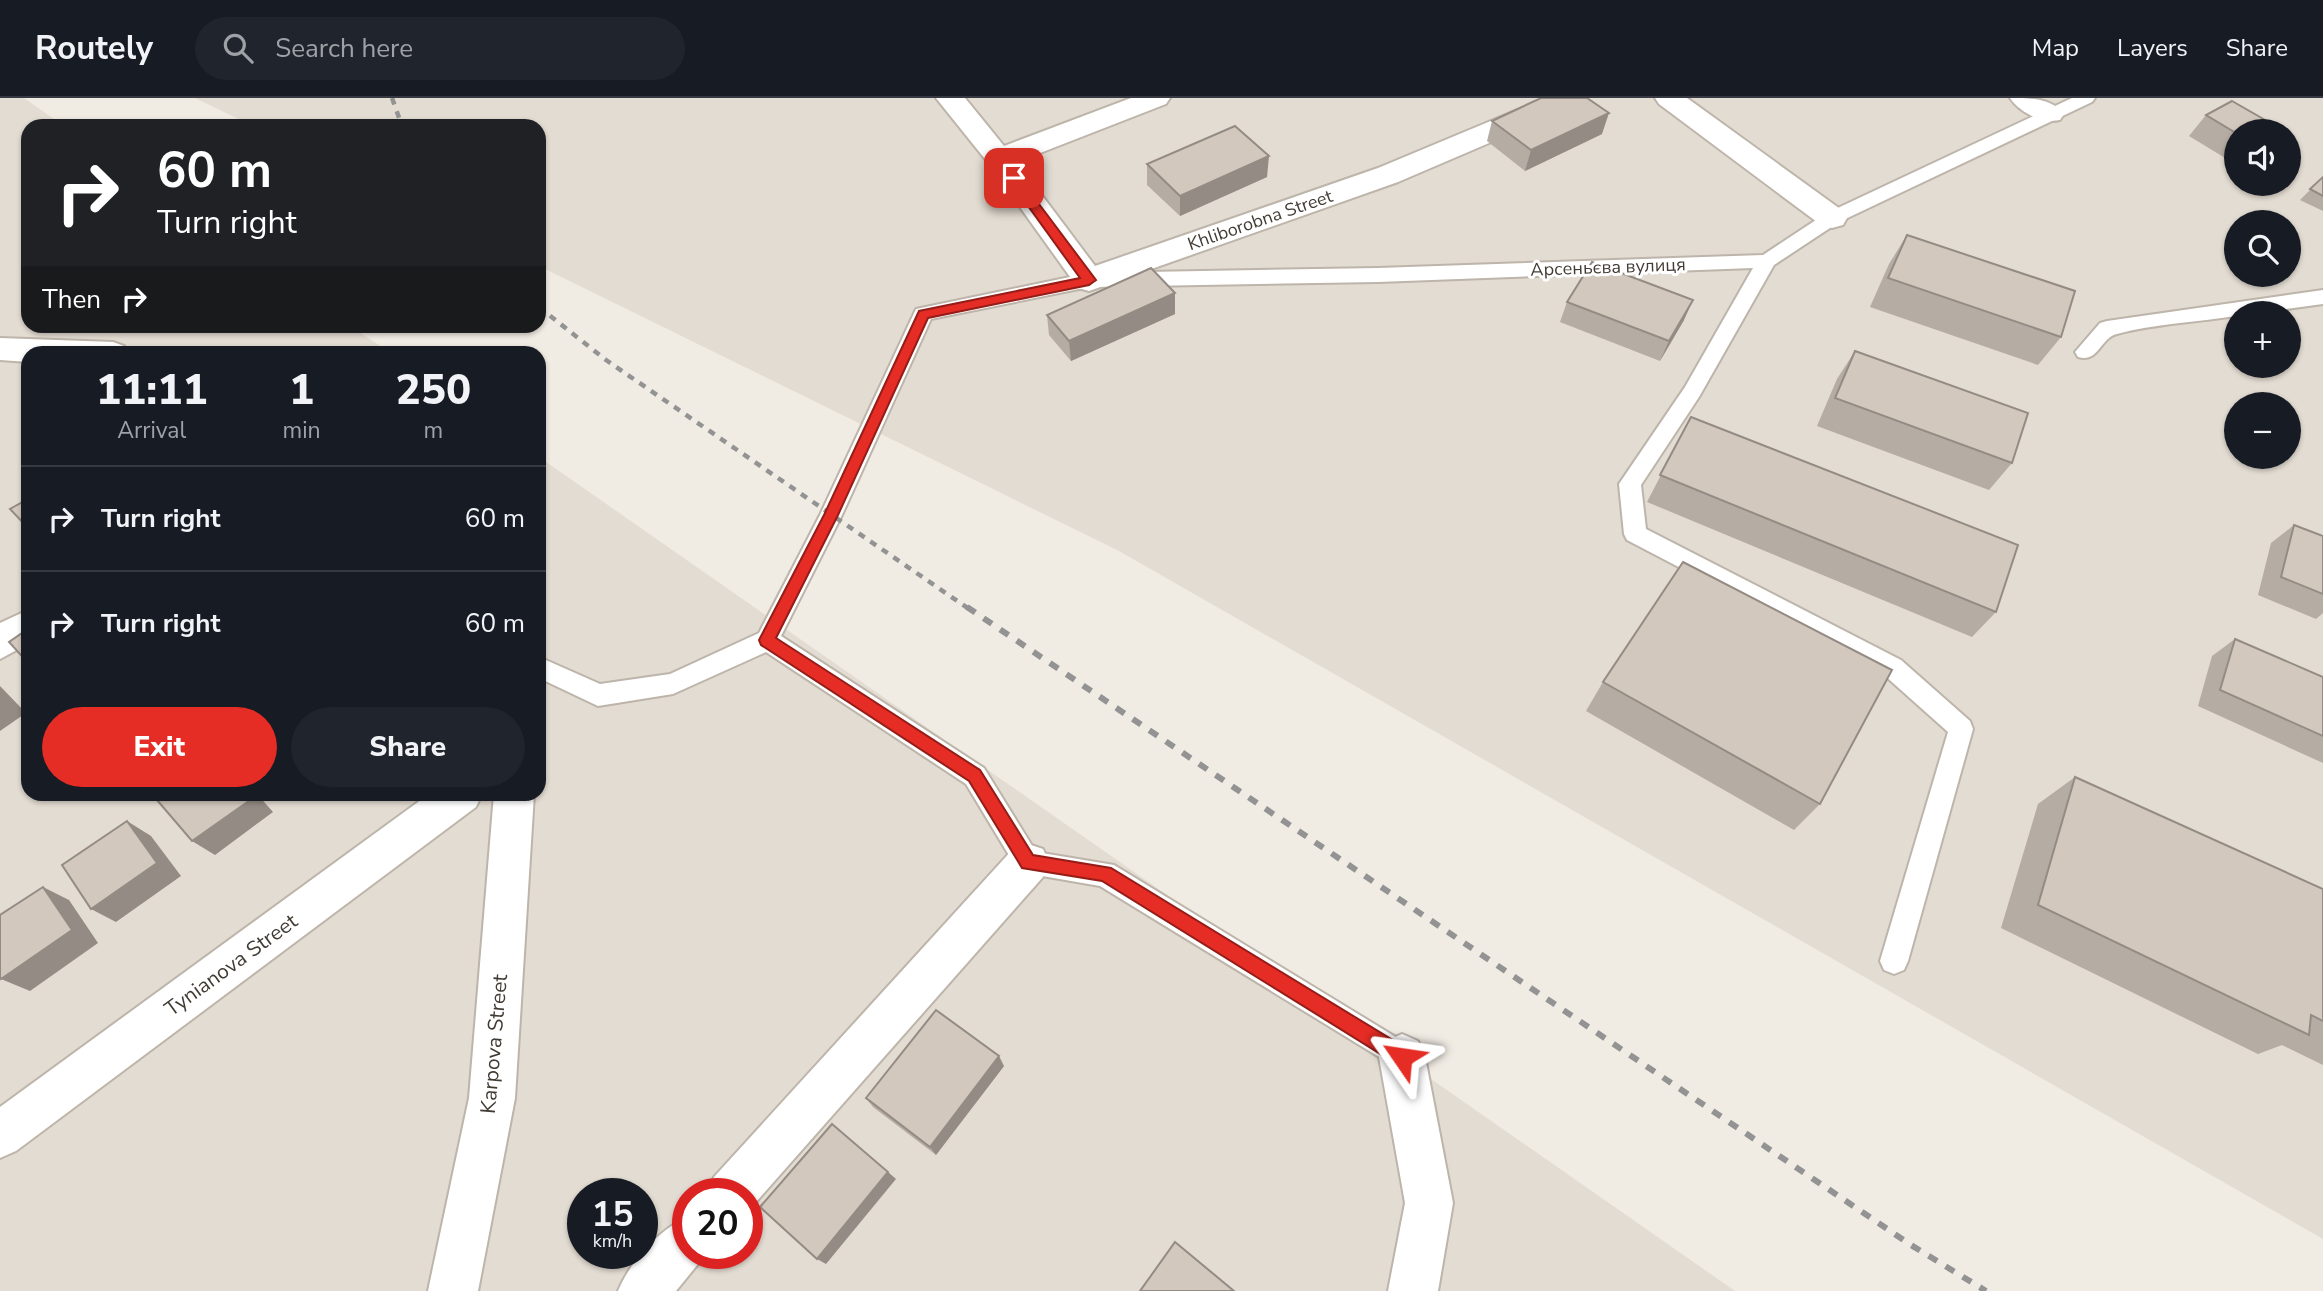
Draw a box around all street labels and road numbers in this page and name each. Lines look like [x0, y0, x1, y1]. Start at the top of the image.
street label: Khliborobna Street [1184, 184, 1336, 256]
street label: Арсеньєва вулиця [1530, 252, 1686, 282]
street label: Tynianova Street [159, 907, 304, 1023]
street label: Karpova Street [474, 972, 514, 1115]

